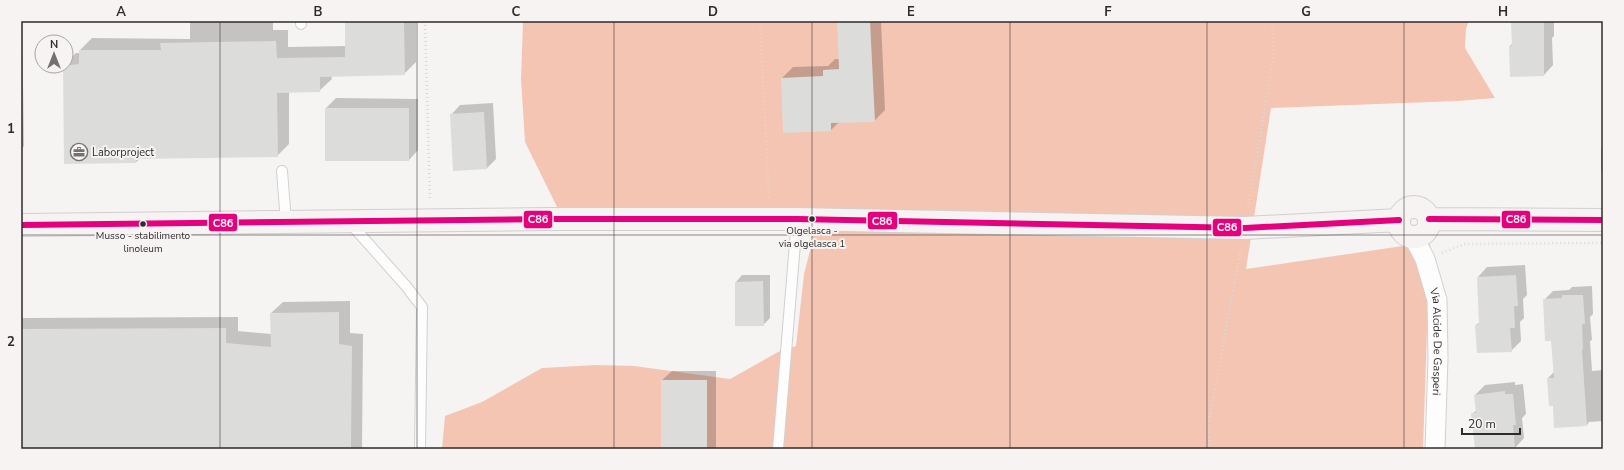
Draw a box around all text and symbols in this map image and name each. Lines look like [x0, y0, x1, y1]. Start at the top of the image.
text: A [116, 3, 126, 21]
text: B [314, 3, 323, 21]
text: C [512, 3, 521, 21]
text: D [708, 3, 718, 21]
text: E [907, 3, 915, 21]
text: F [1104, 3, 1112, 21]
text: G [1301, 3, 1311, 21]
text: H [1498, 3, 1508, 21]
north arrow [34, 34, 74, 74]
text: N [50, 37, 58, 52]
text: 1 [7, 120, 15, 138]
office icon: Laborproject [69, 142, 89, 162]
place label: Laborproject [92, 145, 154, 160]
line badge: C86 [523, 210, 553, 229]
line badge: C86 [1501, 210, 1531, 229]
line badge: C86 [867, 211, 898, 230]
text: C86 [528, 212, 549, 227]
text: C86 [1506, 212, 1527, 227]
line badge: C86 [208, 213, 238, 232]
marker: Olgelasca - via olgelasca 1 [807, 214, 817, 224]
text: C86 [872, 214, 893, 229]
text: C86 [213, 216, 234, 231]
line badge: C86 [1212, 218, 1242, 237]
marker: Musso - stabilimento linoleum [138, 219, 148, 229]
text: C86 [1217, 220, 1238, 235]
place label: Olgelasca - via olgelasca 1 [779, 224, 845, 251]
place label: Musso - stabilimento linoleum [96, 229, 191, 256]
street label: Via Alcide De Gasperi [1426, 285, 1446, 396]
text: 2 [7, 333, 15, 351]
scale bar [1462, 410, 1520, 436]
text: 20 m [1468, 416, 1496, 432]

